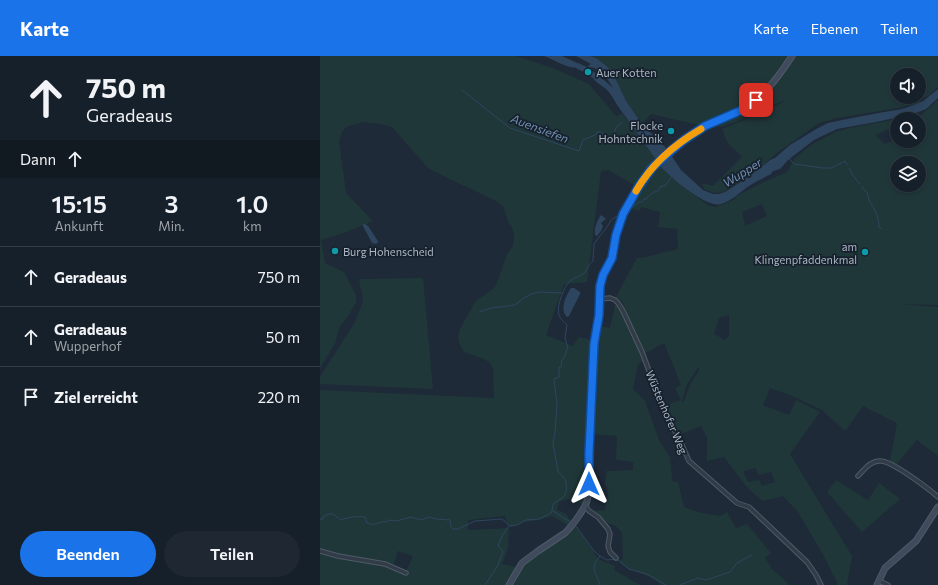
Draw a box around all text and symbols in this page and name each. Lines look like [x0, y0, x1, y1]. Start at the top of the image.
text: Karte [20, 17, 69, 40]
text: Karte [753, 20, 789, 37]
text: Ebenen [811, 20, 858, 37]
text: Teilen [880, 20, 918, 37]
place label: Auer Kotten [596, 66, 656, 79]
marker: Auer Kotten [583, 67, 593, 77]
map controls [890, 68, 926, 192]
button: sound [890, 68, 926, 104]
text: 750 m [86, 70, 166, 104]
icon: ahead [20, 72, 72, 124]
pin [739, 83, 773, 117]
icon: arrive [745, 89, 767, 111]
text: Geradeaus [86, 104, 173, 126]
water label: Auensiefen [508, 110, 571, 145]
button: search [890, 112, 926, 148]
place label: Flocke Hohntechnik [599, 119, 663, 145]
marker: Flocke Hohntechnik [666, 126, 676, 136]
icon: ahead [64, 148, 86, 170]
text: Dann [20, 150, 56, 168]
water label: Wupper [720, 154, 765, 190]
button: layers [890, 156, 926, 192]
text: 15:15 [52, 189, 107, 218]
text: 3 [165, 189, 178, 218]
text: 1.0 [236, 189, 268, 218]
text: Ankunft [55, 218, 103, 234]
text: Min. [158, 218, 185, 234]
text: km [243, 218, 262, 234]
place label: am Klingenpfaddenkmal [754, 240, 857, 266]
place label: Burg Hohenscheid [343, 245, 434, 258]
marker: Burg Hohenscheid [330, 246, 340, 256]
marker: am Klingenpfaddenkmal [860, 247, 870, 257]
icon: ahead [20, 266, 42, 288]
text: Geradeaus [54, 268, 127, 286]
text: 750 m [258, 268, 300, 286]
text: Geradeaus [54, 320, 127, 338]
icon: ahead [20, 326, 42, 348]
text: 50 m [266, 328, 300, 346]
text: Wupperhof [54, 338, 122, 354]
street label: Wüstenhofer Weg [643, 368, 691, 456]
icon: arrive [20, 386, 42, 408]
text: Ziel erreicht [54, 388, 138, 406]
text: 220 m [258, 388, 300, 406]
position arrow [568, 463, 610, 505]
button: Beenden [20, 531, 156, 577]
button: Teilen [164, 531, 300, 577]

